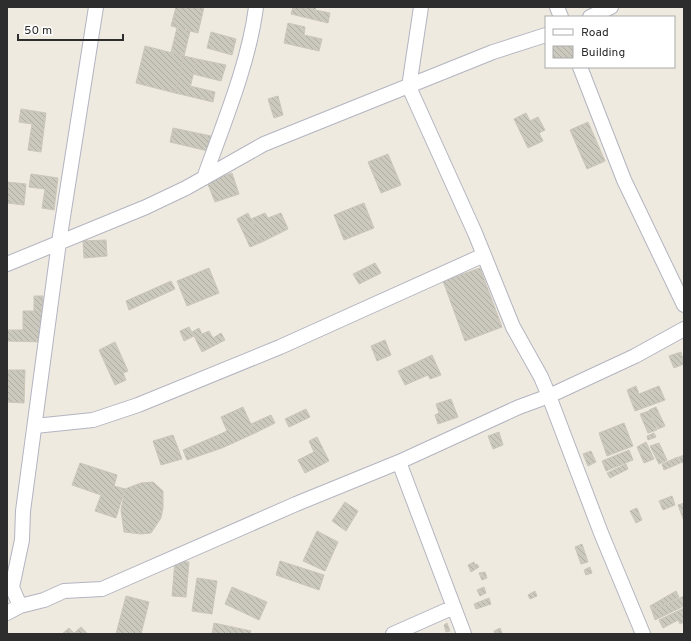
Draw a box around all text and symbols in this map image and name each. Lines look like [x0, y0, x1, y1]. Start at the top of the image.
scale bar [18, 16, 123, 42]
legend [545, 16, 675, 68]
text: 50 m [24, 23, 52, 39]
text: Road [581, 25, 609, 41]
text: Building [581, 45, 625, 61]

